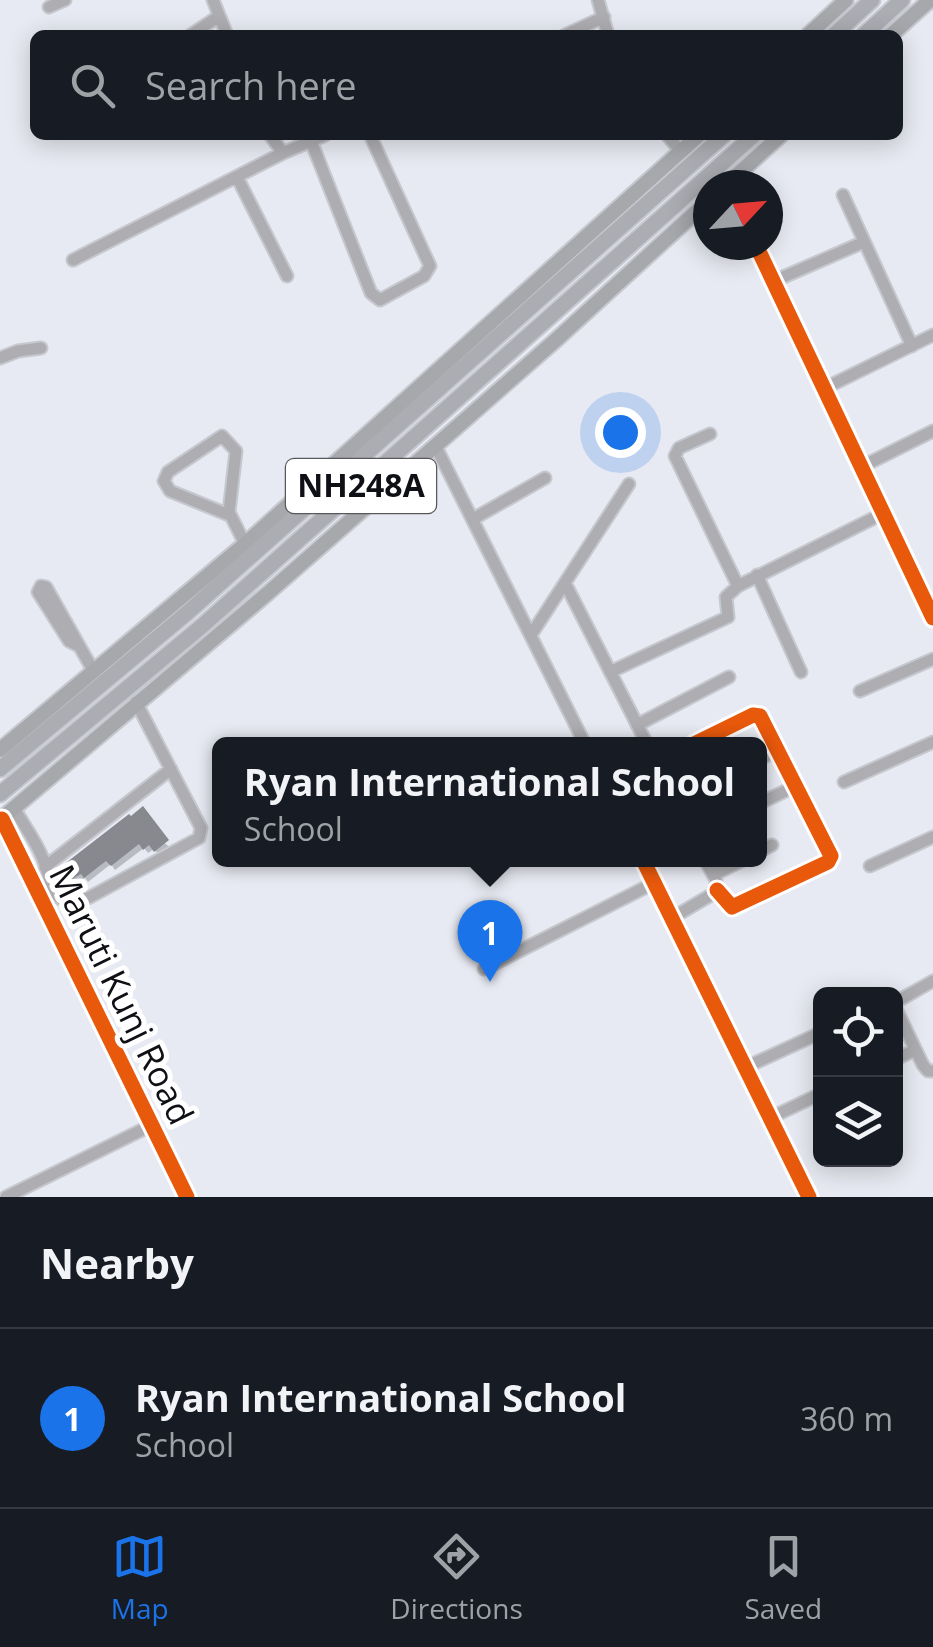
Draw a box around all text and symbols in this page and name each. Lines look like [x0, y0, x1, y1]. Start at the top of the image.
search box [30, 30, 903, 140]
icon: search [65, 58, 120, 113]
text: Search here [145, 59, 357, 111]
north arrow [693, 170, 783, 260]
your location [595, 407, 646, 458]
road number: NH248A [286, 459, 436, 513]
popup [212, 737, 767, 867]
text: Ryan International School [244, 755, 735, 807]
text: School [244, 807, 343, 850]
street label: Maruti Kunj Road [39, 857, 205, 1132]
pin: 1 [458, 900, 522, 982]
map controls [813, 987, 903, 1167]
button: locate [813, 987, 903, 1077]
button: layers [813, 1077, 903, 1167]
text: Nearby [40, 1234, 194, 1291]
text: Ryan International School [135, 1371, 626, 1423]
text: 1 [63, 1397, 82, 1440]
text: 360 m [800, 1397, 893, 1440]
text: School [135, 1423, 234, 1466]
tab: Map [111, 1529, 169, 1627]
tab: Directions [390, 1529, 523, 1627]
tab: Saved [744, 1529, 822, 1627]

